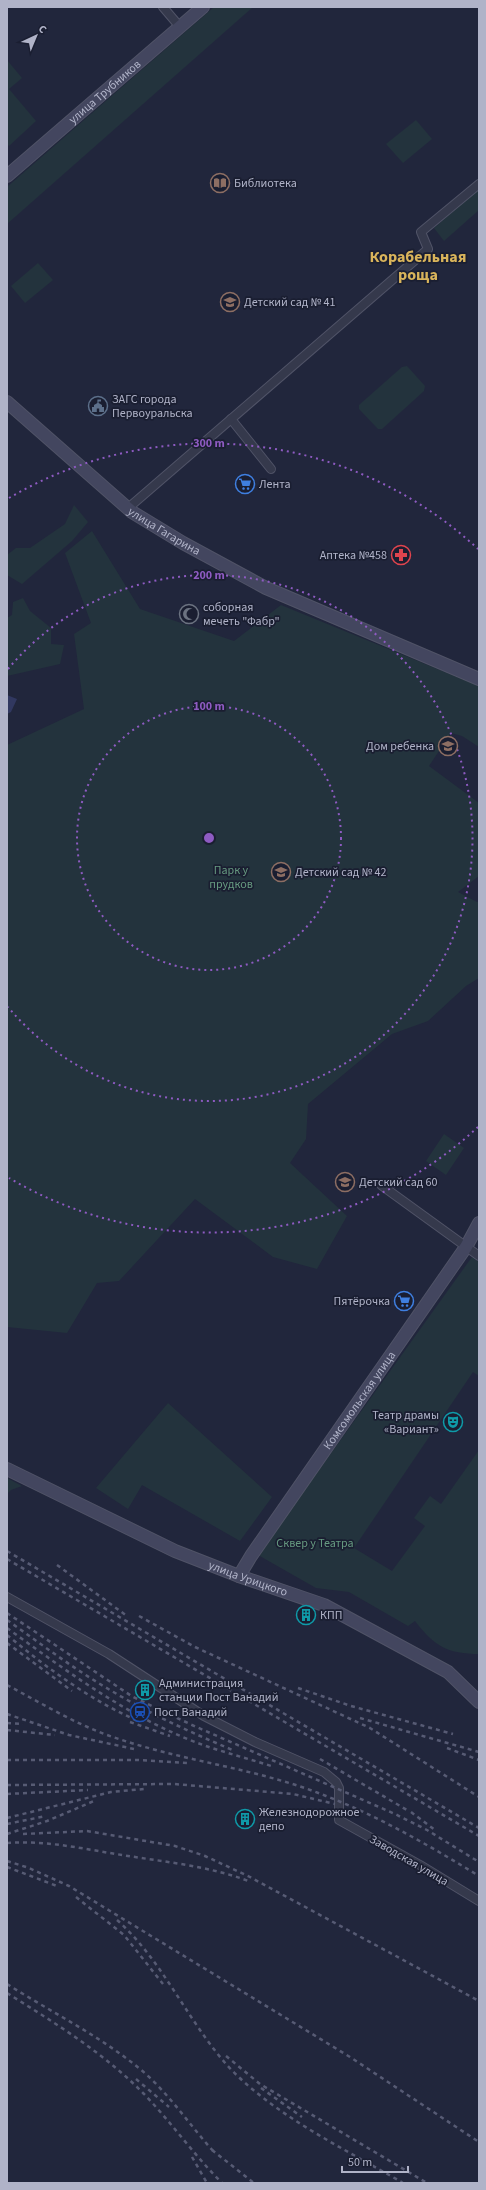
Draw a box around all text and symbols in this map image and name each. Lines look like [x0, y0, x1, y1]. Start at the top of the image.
north arrow [16, 16, 56, 56]
text: С [35, 22, 51, 37]
street label: улица Трубников [65, 56, 145, 128]
library icon: Библиотека [209, 172, 231, 194]
place label: Библиотека [234, 175, 297, 192]
district label: Корабельная роща [369, 246, 467, 286]
school or university icon: Детский сад № 41 [219, 291, 241, 313]
place label: Детский сад № 41 [244, 294, 336, 311]
place label: ЗАГС города Первоуральска [112, 391, 193, 422]
public building icon: ЗАГС города Первоуральска [87, 395, 109, 417]
text: 300 m [193, 435, 225, 452]
supermarket icon: Лента [234, 473, 256, 495]
place label: Лента [259, 476, 291, 493]
street label: улица Гагарина [124, 504, 203, 560]
pharmacy icon: Аптека №458 [390, 544, 412, 566]
place label: Аптека №458 [320, 547, 387, 564]
text: 200 m [193, 567, 225, 584]
place label: соборная мечеть "Фабр" [203, 599, 280, 630]
mosque icon: соборная мечеть "Фабр" [178, 603, 200, 625]
text: 100 m [193, 698, 225, 715]
school or university icon: Дом ребенка [437, 735, 459, 757]
place label: Дом ребенка [366, 738, 434, 755]
centre of rings [202, 831, 216, 845]
school or university icon: Детский сад № 42 [270, 861, 292, 883]
park label: Парк у прудков [209, 862, 253, 893]
place label: Детский сад № 42 [295, 864, 387, 881]
school or university icon: Детский сад 60 [334, 1171, 356, 1193]
place label: Детский сад 60 [359, 1174, 437, 1191]
supermarket icon: Пятёрочка [393, 1290, 415, 1312]
place label: Пятёрочка [334, 1293, 390, 1310]
street label: Комсомольская улица [319, 1348, 400, 1453]
place label: Театр драмы «Вариант» [372, 1407, 439, 1438]
theatre icon: Театр драмы «Вариант» [442, 1411, 464, 1433]
park label: Сквер у Театра [276, 1535, 354, 1552]
street label: улица Урицкого [206, 1557, 290, 1601]
building icon: КПП [295, 1604, 317, 1626]
place label: КПП [320, 1607, 342, 1624]
place label: Администрация станции Пост Ванадий [159, 1675, 278, 1706]
building icon: Администрация станции Пост Ванадий [134, 1679, 156, 1701]
station icon: Пост Ванадий [129, 1701, 151, 1723]
place label: Пост Ванадий [154, 1704, 227, 1721]
place label: Железнодорожное депо [259, 1804, 359, 1835]
building icon: Железнодорожное депо [234, 1808, 256, 1830]
street label: Заводская улица [366, 1831, 452, 1890]
scale bar [342, 2148, 408, 2174]
text: 50 m [348, 2154, 372, 2171]

